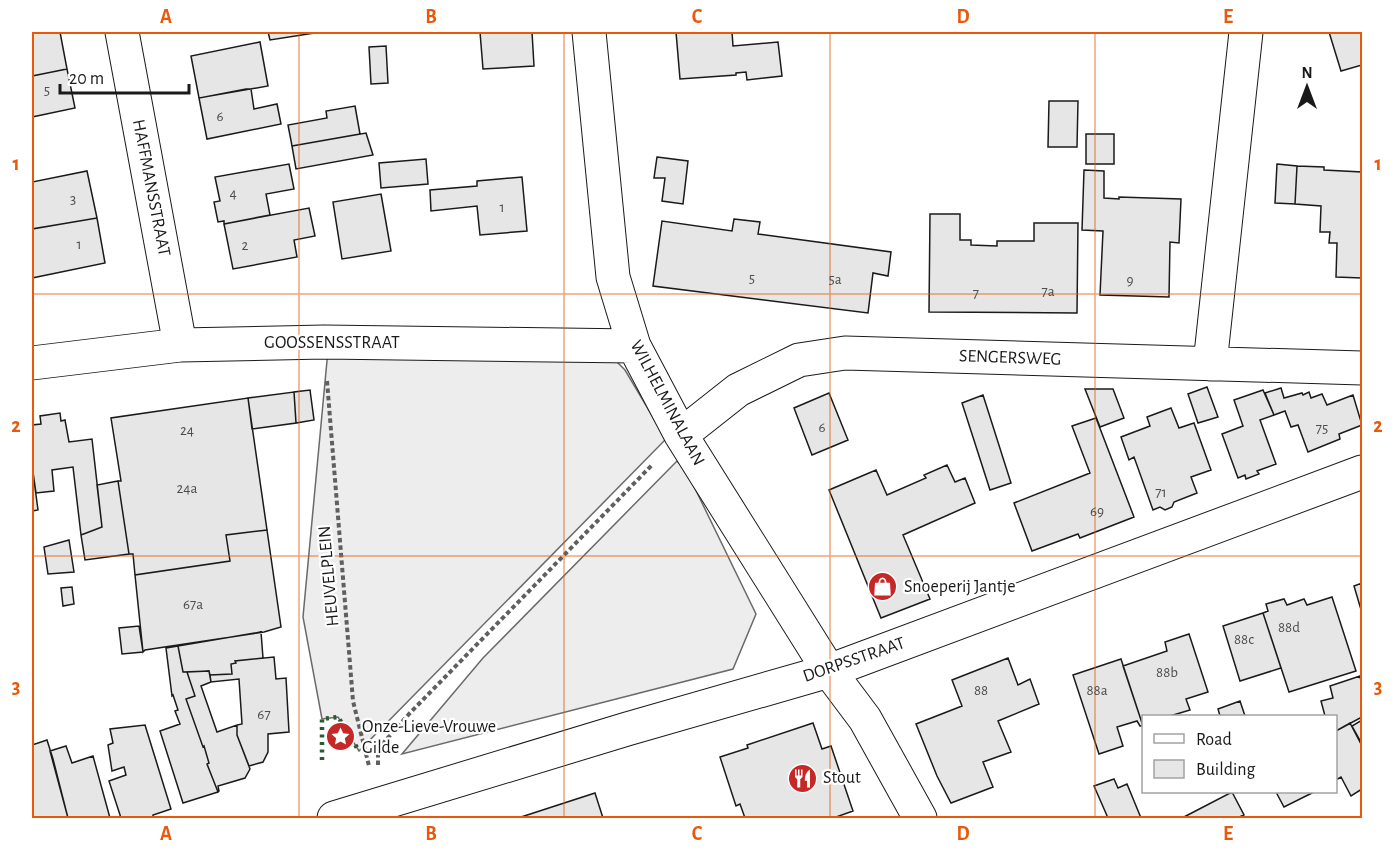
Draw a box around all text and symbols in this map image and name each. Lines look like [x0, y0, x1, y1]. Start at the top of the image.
text: A [160, 7, 172, 27]
text: B [425, 7, 437, 27]
text: C [692, 7, 703, 27]
text: D [956, 7, 970, 27]
text: E [1223, 7, 1233, 27]
scale bar [60, 57, 189, 95]
north arrow [1277, 57, 1337, 117]
text: N [1301, 65, 1313, 81]
text: 20 m [69, 70, 104, 88]
house number: 5 [44, 83, 50, 98]
house number: 6 [216, 109, 224, 124]
street label: HAFFMANSSTRAAT [129, 118, 173, 258]
text: 1 [12, 154, 20, 174]
text: 1 [1374, 154, 1382, 174]
house number: 4 [229, 186, 237, 201]
house number: 3 [70, 192, 76, 207]
house number: 1 [499, 200, 505, 215]
house number: 1 [76, 237, 82, 252]
house number: 2 [242, 238, 249, 253]
house number: 5 [749, 271, 755, 286]
house number: 5a [828, 272, 842, 287]
house number: 9 [1126, 273, 1134, 288]
house number: 7a [1041, 284, 1055, 299]
house number: 7 [973, 286, 979, 301]
street label: GOOSSENSSTRAAT [264, 334, 400, 352]
street label: WILHELMINALAAN [626, 337, 708, 469]
street label: SENGERSWEG [959, 347, 1061, 369]
text: 2 [11, 416, 21, 436]
text: 2 [1373, 416, 1383, 436]
house number: 6 [818, 420, 826, 435]
house number: 75 [1316, 421, 1328, 436]
house number: 24 [180, 423, 194, 438]
house number: 24a [177, 481, 198, 496]
house number: 71 [1155, 485, 1167, 500]
house number: 69 [1090, 504, 1104, 519]
street label: HEUVELPLEIN [316, 525, 342, 627]
shop icon: Snoeperij Jantje [867, 571, 899, 603]
place label: Snoeperij Jantje [904, 578, 1016, 596]
house number: 67a [183, 597, 203, 612]
house number: 88d [1278, 620, 1300, 635]
house number: 88c [1234, 632, 1254, 647]
street label: DORPSSTRAAT [801, 634, 907, 686]
house number: 88b [1156, 665, 1178, 680]
text: 3 [12, 677, 20, 697]
text: 3 [1374, 677, 1382, 697]
house number: 88 [974, 683, 988, 698]
house number: 88a [1086, 683, 1108, 698]
house number: 67 [257, 707, 271, 722]
legend [1142, 715, 1337, 793]
place label: Onze-Lieve-Vrouwe Gilde [362, 718, 496, 757]
place icon: Onze-Lieve-Vrouwe Gilde [325, 721, 357, 753]
text: Road [1196, 731, 1232, 749]
text: Building [1196, 761, 1256, 779]
restaurant icon: Stout [786, 762, 818, 794]
place label: Stout [823, 769, 861, 787]
text: A [160, 824, 172, 844]
text: B [425, 824, 437, 844]
text: C [692, 824, 703, 844]
text: D [956, 824, 970, 844]
text: E [1223, 824, 1233, 844]

